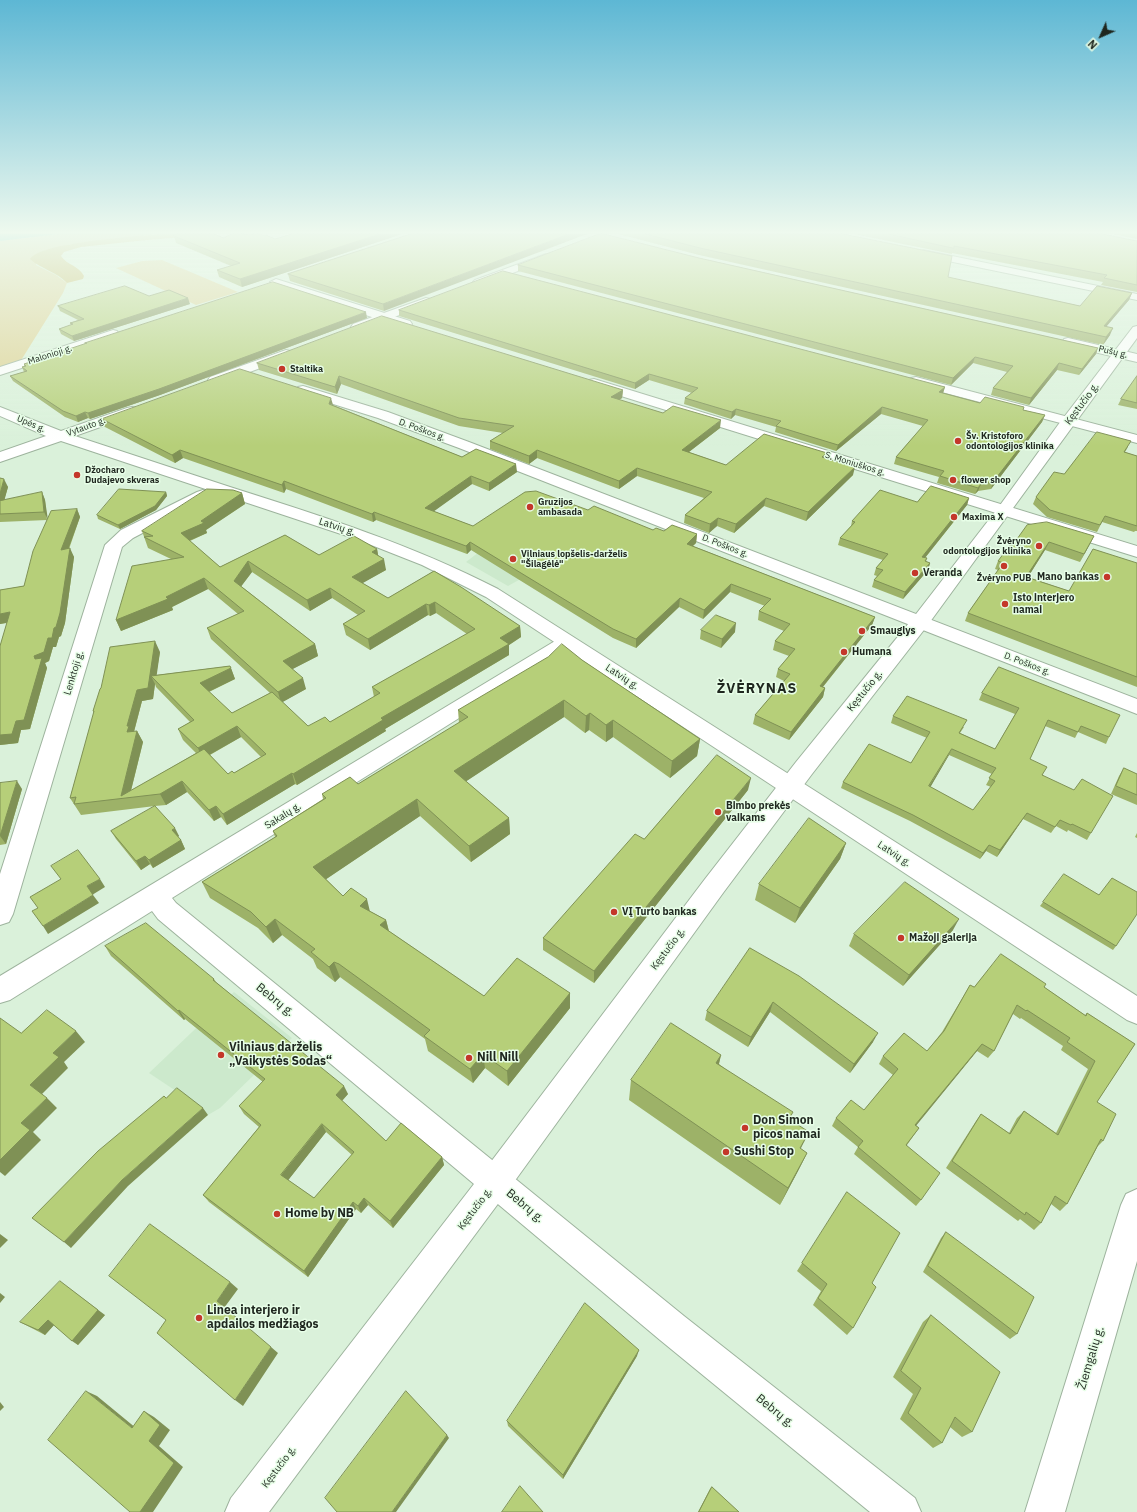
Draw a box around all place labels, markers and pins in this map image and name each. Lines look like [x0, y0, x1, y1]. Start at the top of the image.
marker: Staltika [277, 364, 287, 374]
place label: Staltika [290, 364, 323, 374]
place label: Šv. Kristoforo odontologijos klinika [966, 431, 1054, 452]
marker: Šv. Kristoforo odontologijos klinika [953, 436, 963, 446]
place label: Džocharo Dudajevo skveras [85, 465, 159, 486]
marker: Džocharo Dudajevo skveras [72, 470, 82, 480]
marker: flower shop [948, 475, 958, 485]
place label: flower shop [961, 475, 1011, 485]
place label: Gruzijos ambasada [538, 497, 582, 518]
marker: Gruzijos ambasada [525, 502, 535, 512]
marker: Maxima X [949, 512, 959, 522]
place label: Maxima X [962, 512, 1003, 522]
place label: Žvėryno odontologijos klinika [943, 536, 1031, 557]
marker: Žvėryno odontologijos klinika [1034, 541, 1044, 551]
place label: Vilniaus lopšelis-darželis "Šilagėlė" [521, 549, 627, 570]
marker: Vilniaus lopšelis-darželis "Šilagėlė" [508, 554, 518, 564]
marker: Žvėryno PUB [999, 561, 1009, 571]
place label: Veranda [923, 567, 962, 579]
marker: Veranda [910, 568, 920, 578]
place label: Mano bankas [1037, 571, 1099, 583]
marker: Mano bankas [1102, 572, 1112, 582]
place label: Žvėryno PUB [977, 573, 1031, 583]
place label: Isto interjero namai [1013, 592, 1074, 616]
marker: Isto interjero namai [1000, 599, 1010, 609]
place label: Smauglys [870, 625, 916, 637]
marker: Smauglys [857, 626, 867, 636]
place label: Humana [852, 646, 891, 658]
marker: Humana [839, 647, 849, 657]
place label: Bimbo prekės vaikams [726, 800, 790, 824]
marker: Bimbo prekės vaikams [713, 807, 723, 817]
place label: VĮ Turto bankas [622, 906, 697, 918]
marker: VĮ Turto bankas [609, 907, 619, 917]
place label: Mažoji galerija [909, 932, 977, 944]
marker: Mažoji galerija [896, 933, 906, 943]
place label: Vilniaus darželis „Vaikystės Sodas“ [229, 1041, 332, 1069]
marker: Vilniaus darželis „Vaikystės Sodas“ [216, 1050, 226, 1060]
place label: Nill Nill [477, 1051, 518, 1065]
marker: Nill Nill [464, 1053, 474, 1063]
place label: Don Simon picos namai [753, 1114, 820, 1142]
marker: Don Simon picos namai [740, 1123, 750, 1133]
place label: Sushi Stop [734, 1145, 794, 1159]
marker: Sushi Stop [721, 1147, 731, 1157]
place label: Home by NB [285, 1207, 354, 1221]
marker: Home by NB [272, 1209, 282, 1219]
place label: Linea interjero ir apdailos medžiagos [207, 1304, 319, 1332]
marker: Linea interjero ir apdailos medžiagos [194, 1313, 204, 1323]

